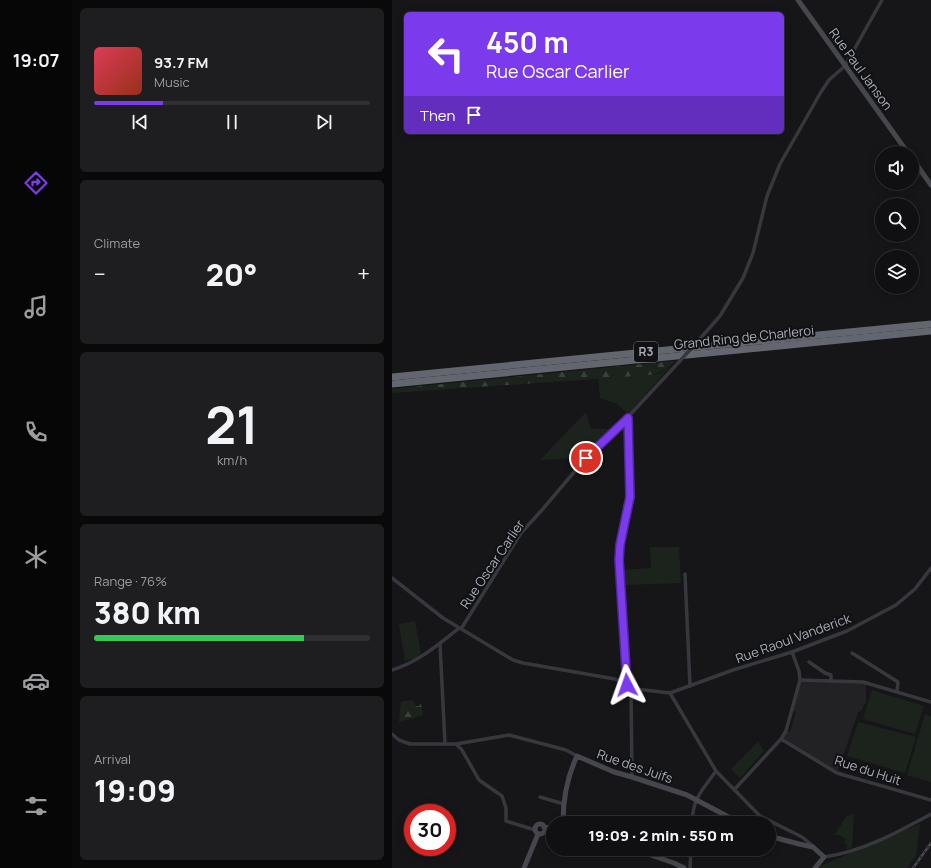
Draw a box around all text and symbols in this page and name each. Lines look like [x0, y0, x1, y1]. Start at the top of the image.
text: 450 m [486, 23, 569, 61]
street label: Rue Paul Janson [825, 24, 897, 114]
icon: left [420, 28, 472, 80]
text: 19:07 [13, 48, 59, 72]
text: 93.7 FM [154, 52, 208, 73]
text: Rue Oscar Carlier [486, 59, 629, 83]
text: Music [154, 73, 190, 91]
icon: arrive [463, 104, 485, 126]
text: Then [420, 105, 455, 126]
icon: previous [129, 111, 151, 133]
icon: pause [221, 111, 243, 133]
icon: next [313, 111, 335, 133]
map controls [875, 146, 919, 294]
button: sound [875, 146, 919, 190]
icon: directions [22, 169, 50, 197]
button: search [875, 198, 919, 242]
text: Climate [94, 234, 140, 252]
button: layers [875, 250, 919, 294]
text: 20° [206, 254, 258, 295]
text: − [94, 259, 106, 289]
text: + [357, 259, 370, 289]
icon: music [22, 293, 50, 321]
street label: Grand Ring de Charleroi [673, 321, 815, 353]
road number: R3 [634, 342, 658, 362]
text: 21 [205, 389, 259, 460]
icon: phone [22, 418, 50, 446]
pin [569, 441, 603, 475]
icon: arrive [575, 447, 597, 469]
text: km/h [217, 451, 247, 469]
street label: Rue Oscar Carlier [456, 516, 529, 612]
icon: climate [22, 543, 50, 571]
text: Range · 76% [94, 572, 167, 590]
text: 380 km [94, 592, 201, 633]
street label: Rue Raoul Vanderick [733, 609, 854, 667]
position arrow [606, 664, 648, 706]
icon: car [22, 667, 50, 695]
street label: Rue des Juifs [595, 745, 675, 787]
text: Arrival [94, 750, 131, 768]
street label: Rue du Huit [832, 751, 904, 789]
text: 19:09 [94, 770, 176, 811]
icon: filters [22, 792, 50, 820]
speed limit sign: 30 [404, 804, 456, 856]
text: 19:09 · 2 min · 550 m [588, 825, 734, 846]

